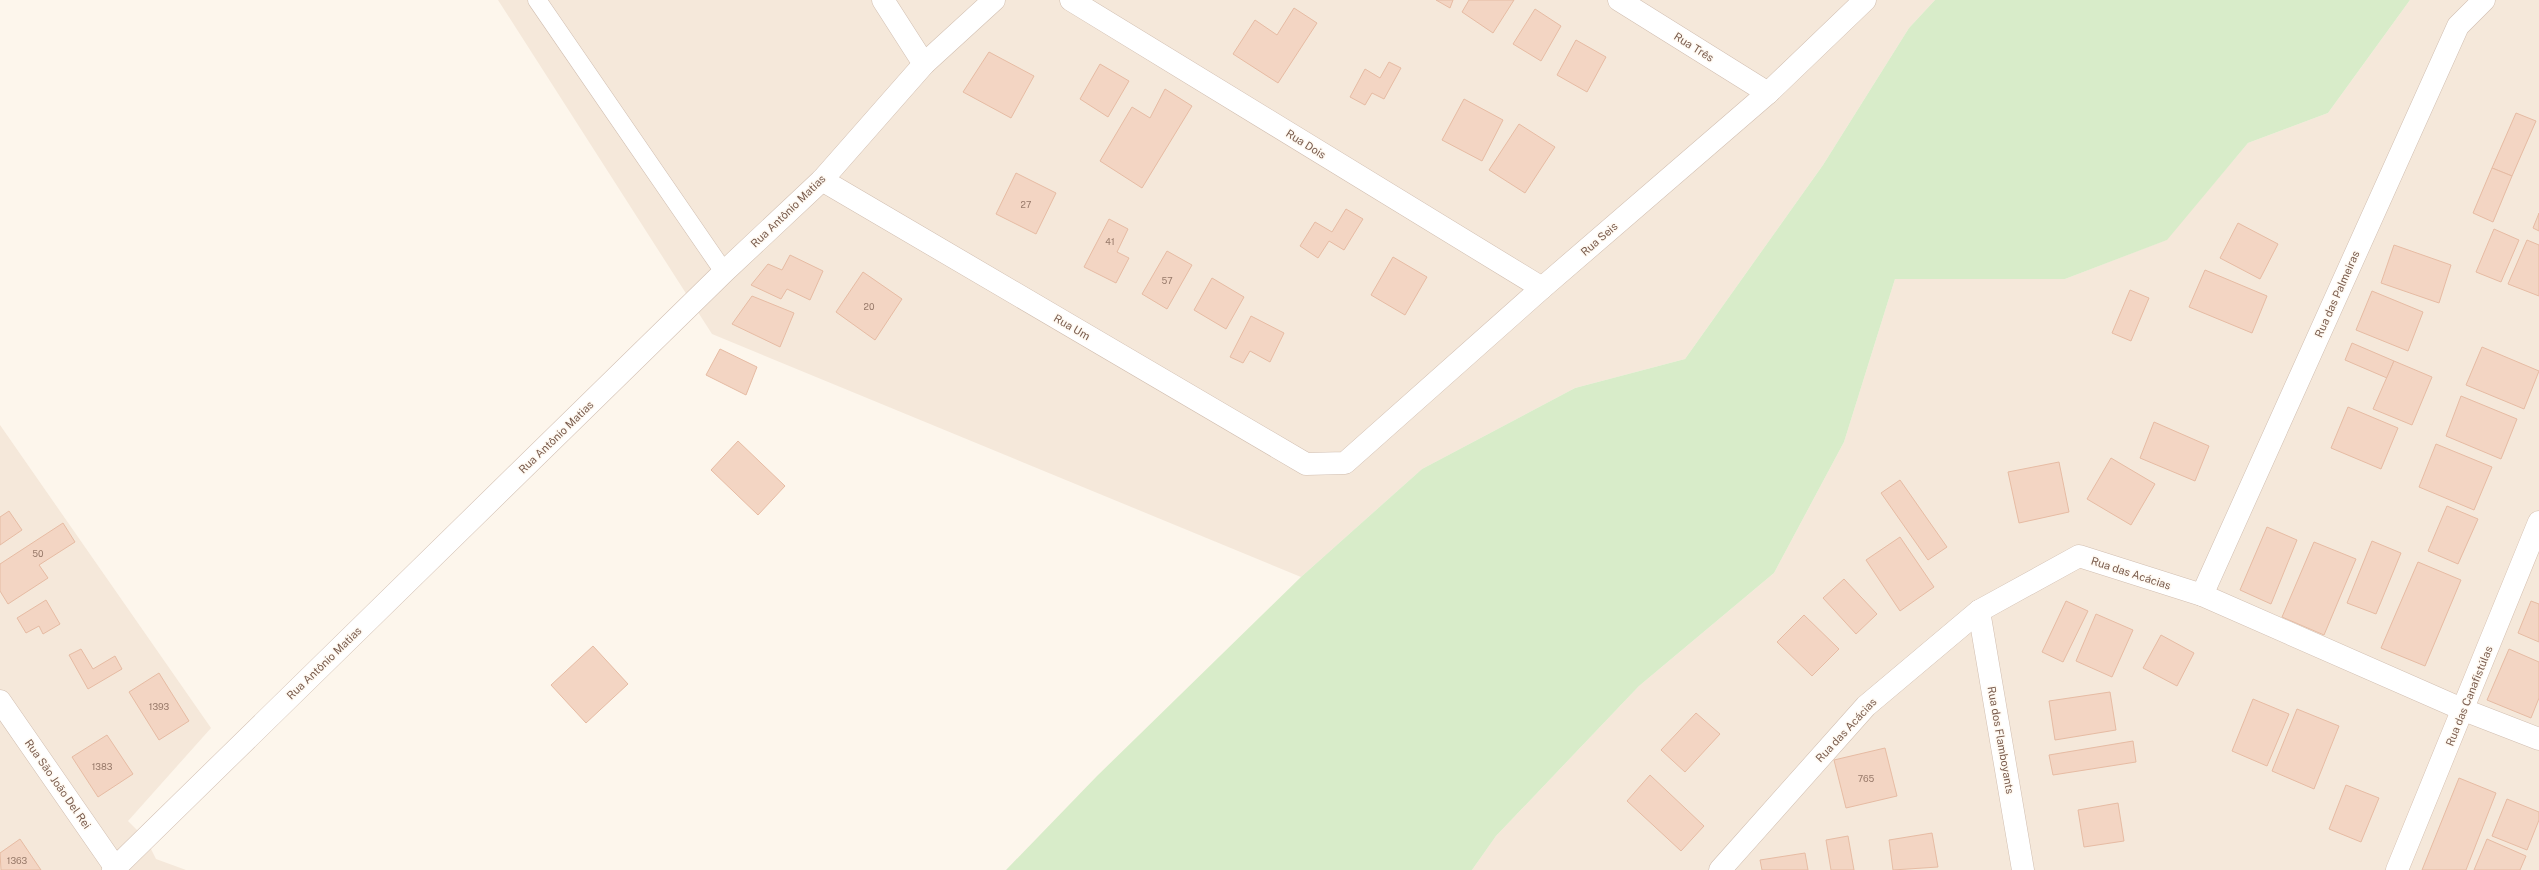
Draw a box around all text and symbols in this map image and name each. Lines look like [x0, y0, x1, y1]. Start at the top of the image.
street label: Rua Três [1672, 30, 1716, 64]
street label: Rua Dois [1284, 127, 1328, 161]
street label: Rua Antônio Matias [748, 172, 828, 250]
house number: 27 [1021, 199, 1031, 210]
street label: Rua Seis [1578, 220, 1620, 258]
house number: 41 [1105, 236, 1115, 247]
street label: Rua das Palmeiras [2312, 248, 2362, 339]
house number: 57 [1161, 275, 1173, 286]
house number: 20 [864, 301, 875, 312]
street label: Rua Um [1052, 312, 1092, 342]
street label: Rua Antônio Matias [516, 398, 596, 476]
house number: 50 [32, 548, 44, 559]
street label: Rua das Acácias [2090, 554, 2173, 592]
street label: Rua Antônio Matias [284, 624, 364, 702]
street label: Rua das Canafistúlas [2443, 644, 2495, 748]
street label: Rua dos Flamboyants [1986, 685, 2016, 795]
street label: Rua das Acácias [1813, 695, 1879, 764]
house number: 1393 [149, 701, 170, 712]
street label: Rua São João Del Rei [23, 737, 93, 831]
house number: 1383 [92, 761, 113, 772]
house number: 765 [1858, 773, 1875, 784]
house number: 1363 [7, 855, 28, 866]

